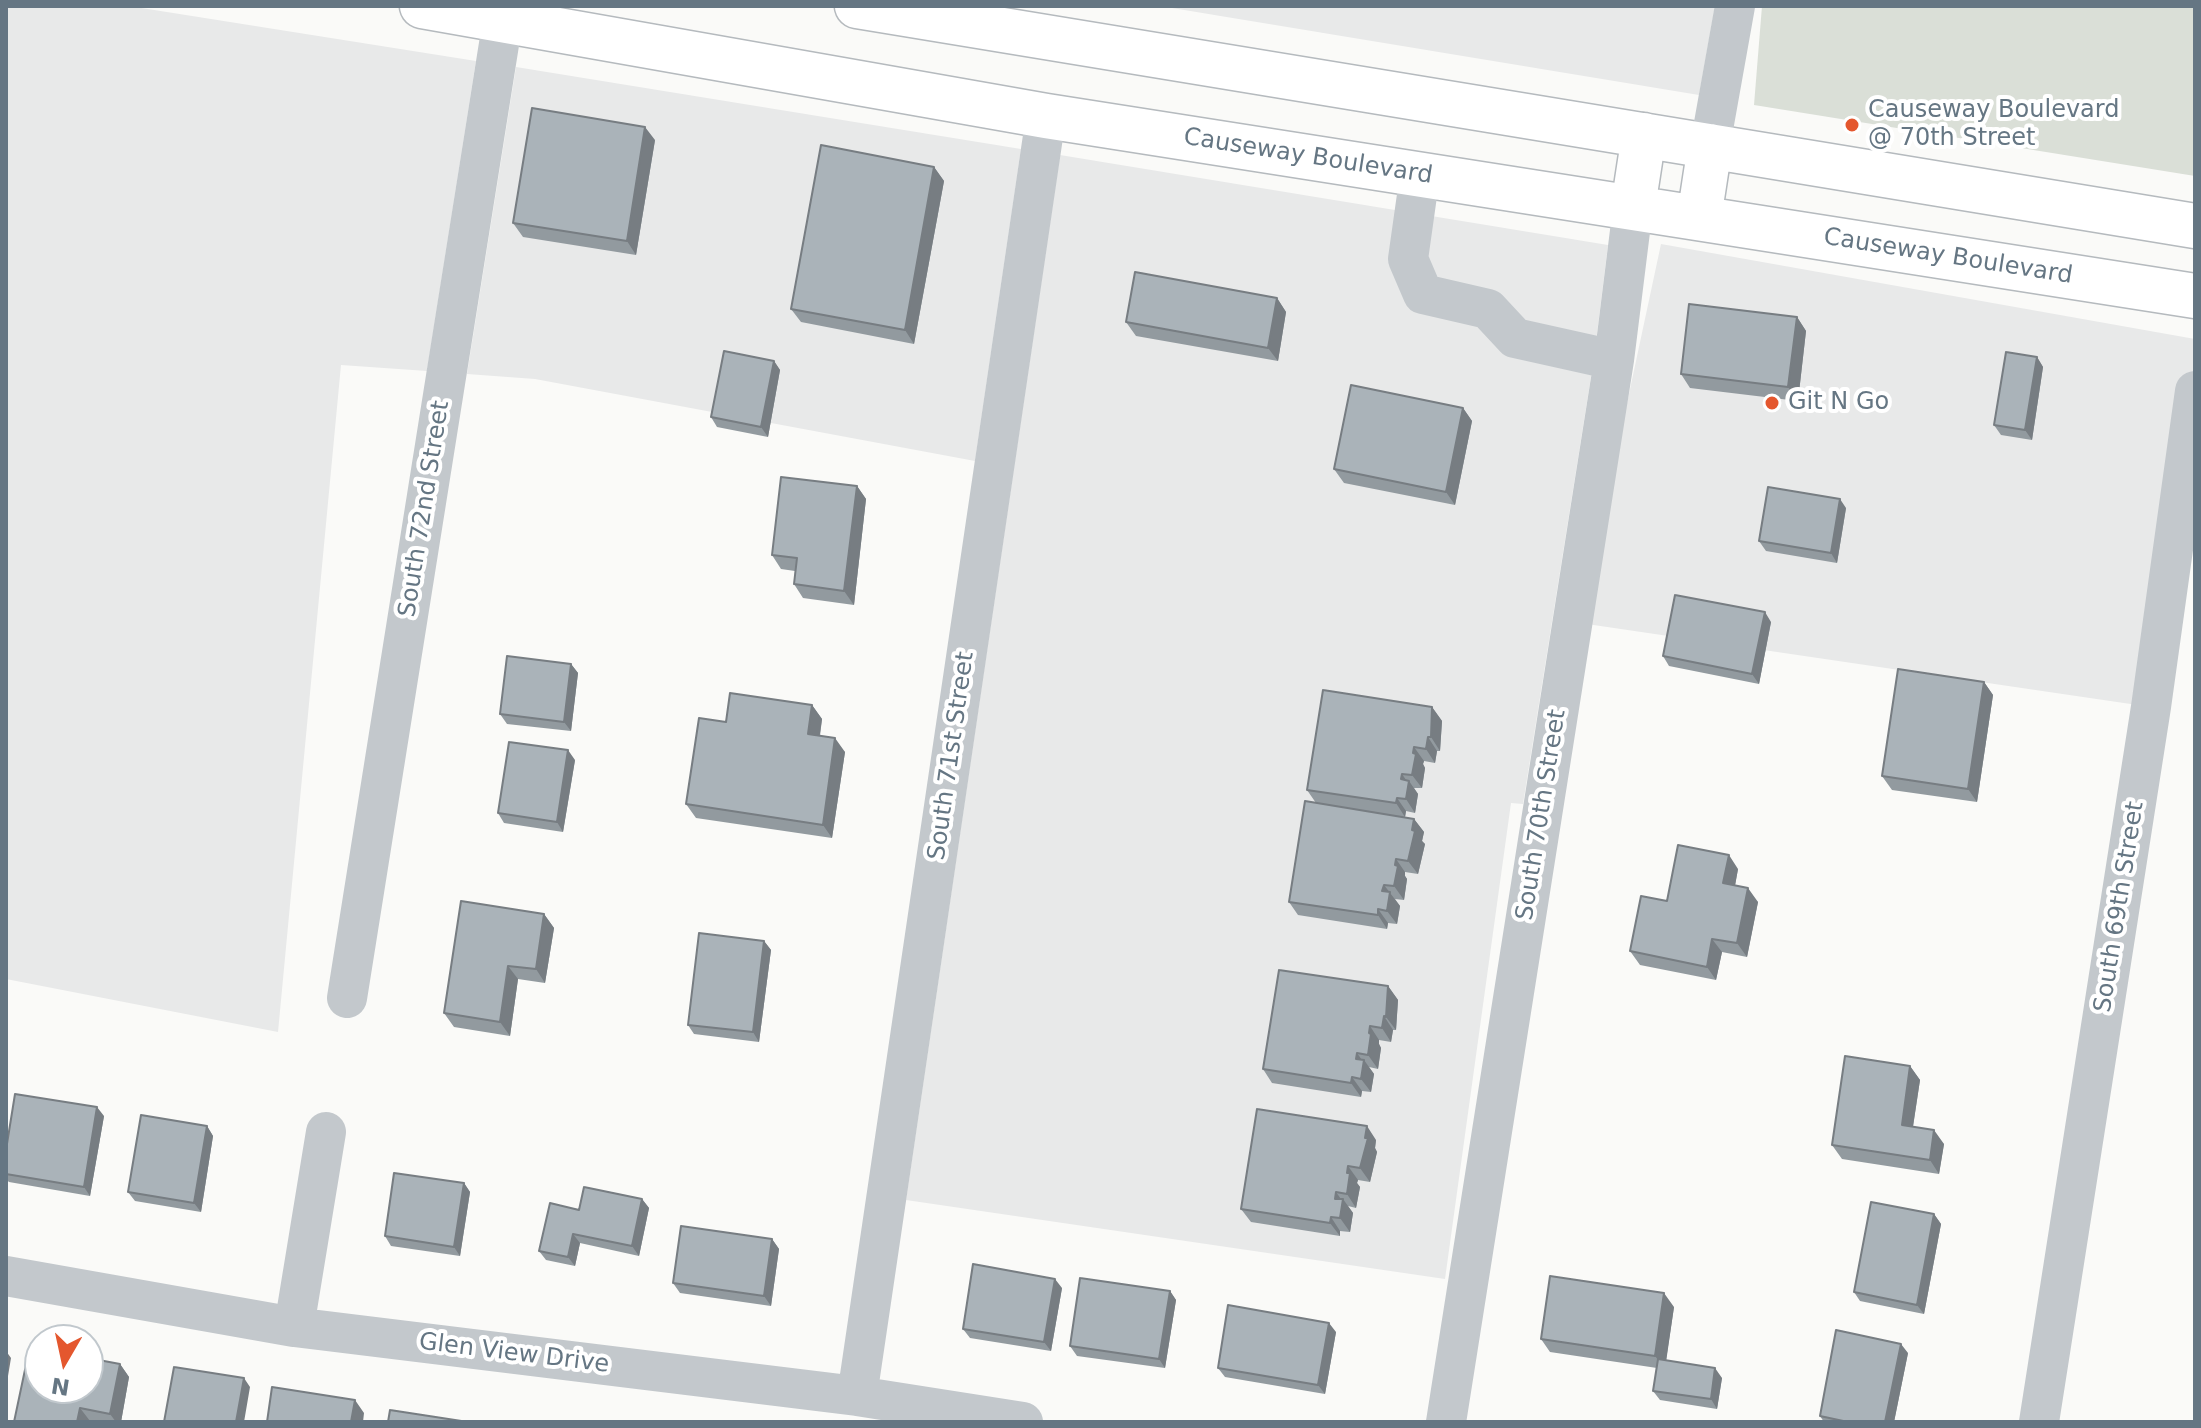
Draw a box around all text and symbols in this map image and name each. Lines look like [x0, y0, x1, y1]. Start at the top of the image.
place label: Causeway Boulevard @ 70th Street [1868, 97, 2119, 153]
marker: Causeway Boulevard @ 70th Street [1843, 116, 1861, 134]
street label: Causeway Boulevard [1182, 123, 1434, 191]
street label: Causeway Boulevard [1822, 223, 2074, 291]
place label: Git N Go [1788, 389, 1889, 417]
marker: Git N Go [1763, 394, 1781, 412]
street label: South 72nd Street [394, 399, 456, 619]
street label: South 71st Street [923, 650, 981, 862]
street label: South 70th Street [1511, 708, 1573, 922]
street label: South 69th Street [2089, 800, 2151, 1014]
north arrow [24, 1324, 104, 1404]
street label: Glen View Drive [417, 1328, 611, 1380]
text: N [49, 1372, 72, 1400]

